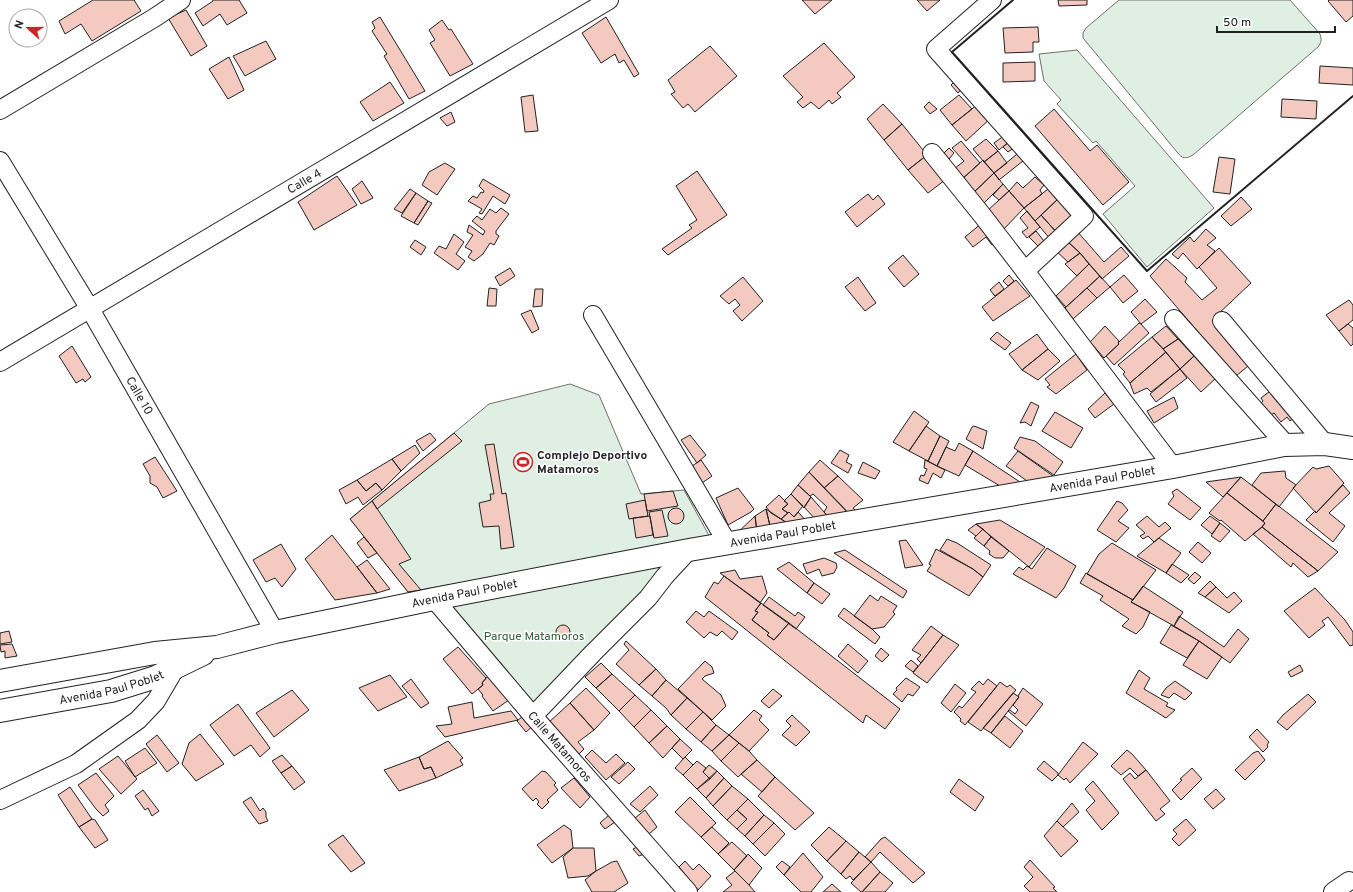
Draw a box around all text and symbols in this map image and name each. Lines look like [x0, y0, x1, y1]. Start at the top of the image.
north arrow [8, 8, 48, 48]
scale bar [1217, 8, 1335, 34]
text: 50 m [1223, 15, 1251, 31]
text: N [12, 19, 28, 31]
street label: Calle 4 [285, 166, 325, 198]
street label: Calle 10 [121, 374, 156, 418]
place label: Complejo Deportivo Matamoros [537, 448, 647, 478]
sports icon: Complejo Deportivo Matamoros [512, 451, 534, 473]
street label: Avenida Paul Poblet [1048, 463, 1157, 497]
street label: Avenida Paul Poblet [729, 518, 837, 552]
street label: Avenida Paul Poblet [410, 576, 519, 612]
park label: Parque Matamoros [484, 629, 584, 645]
street label: Avenida Paul Poblet [58, 667, 167, 709]
street label: Calle Matamoros [524, 708, 595, 786]

